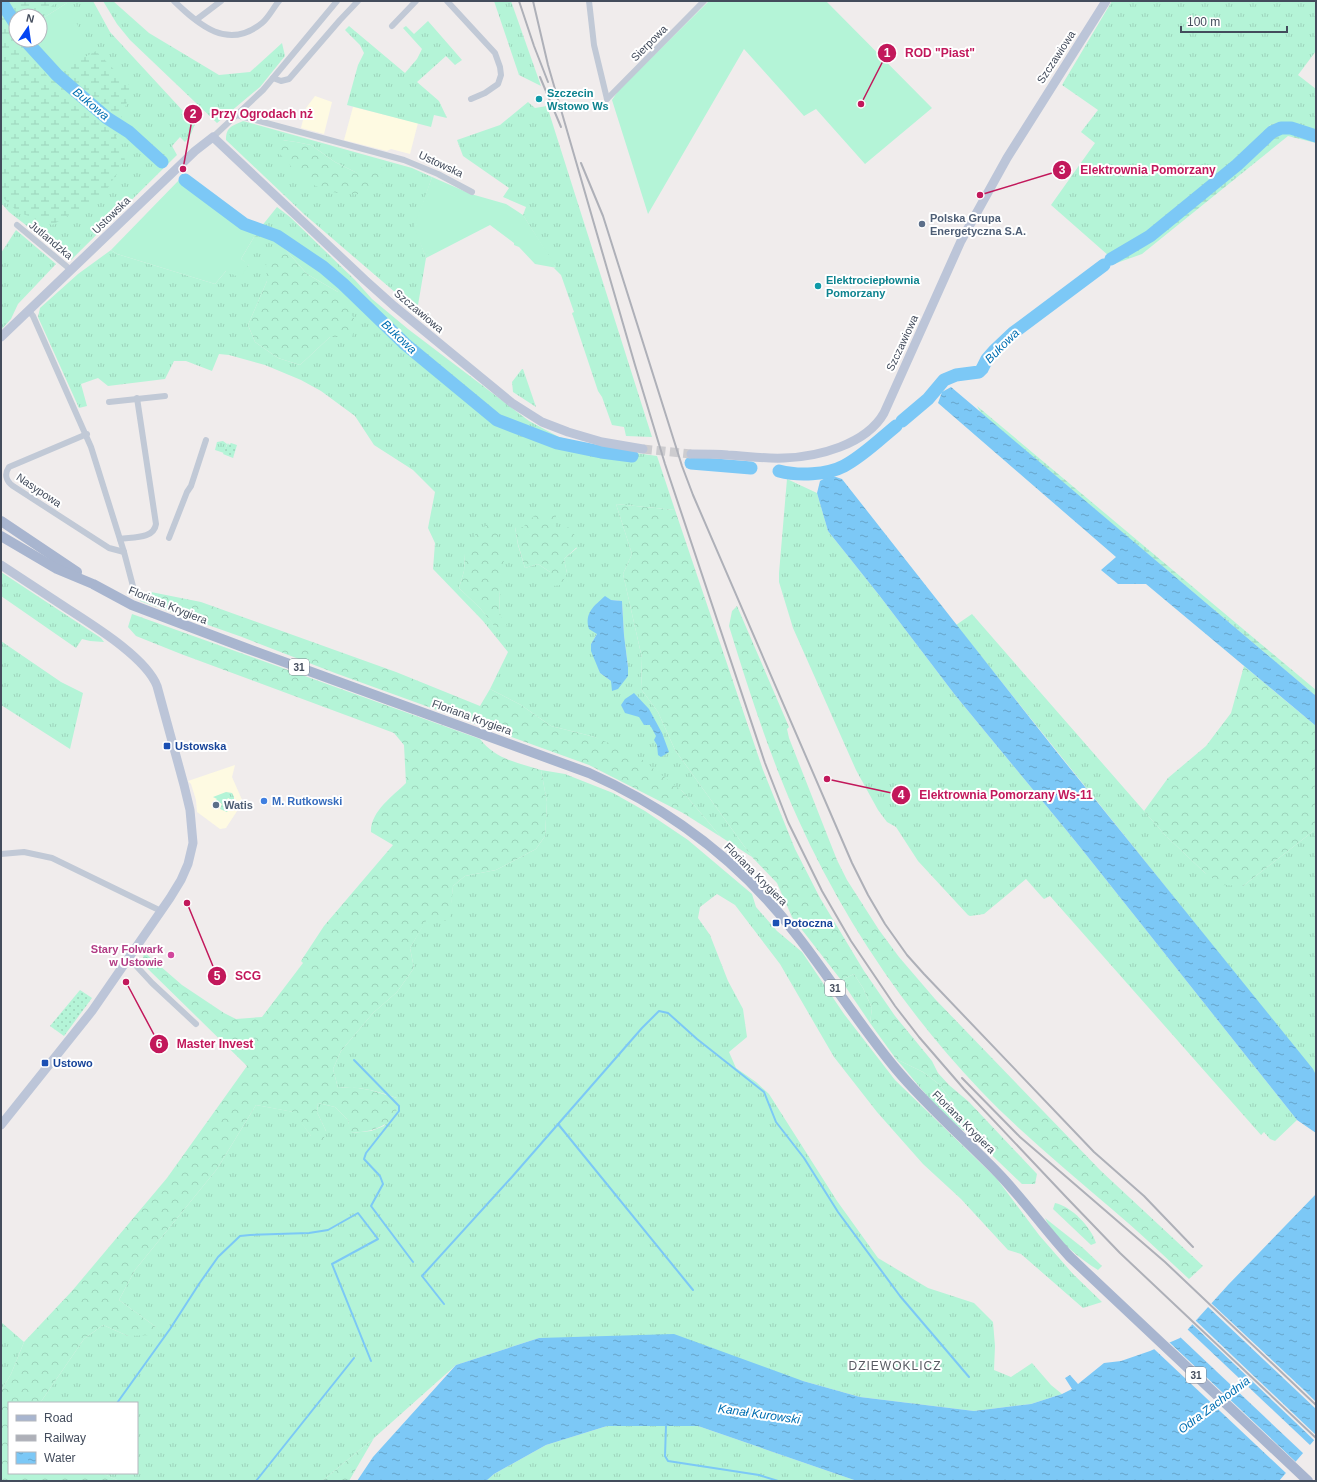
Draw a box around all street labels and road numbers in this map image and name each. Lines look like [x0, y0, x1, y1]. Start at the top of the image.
street label: Sierpowa [629, 22, 670, 63]
street label: Szczawiowa [1034, 28, 1078, 86]
street label: Ustowska [417, 148, 466, 180]
street label: Ustowska [90, 194, 133, 236]
street label: Jutlandzka [27, 219, 76, 262]
street label: Szczawiowa [392, 287, 447, 336]
street label: Szczawiowa [884, 312, 921, 373]
street label: Nasypowa [14, 471, 64, 510]
street label: Floriana Krygiera [127, 584, 210, 627]
road number: 31 [289, 659, 309, 675]
street label: Floriana Krygiera [431, 697, 514, 737]
street label: Floriana Krygiera [722, 840, 790, 908]
road number: 31 [825, 980, 845, 996]
street label: Floriana Krygiera [930, 1088, 998, 1156]
road number: 31 [1186, 1367, 1206, 1383]

